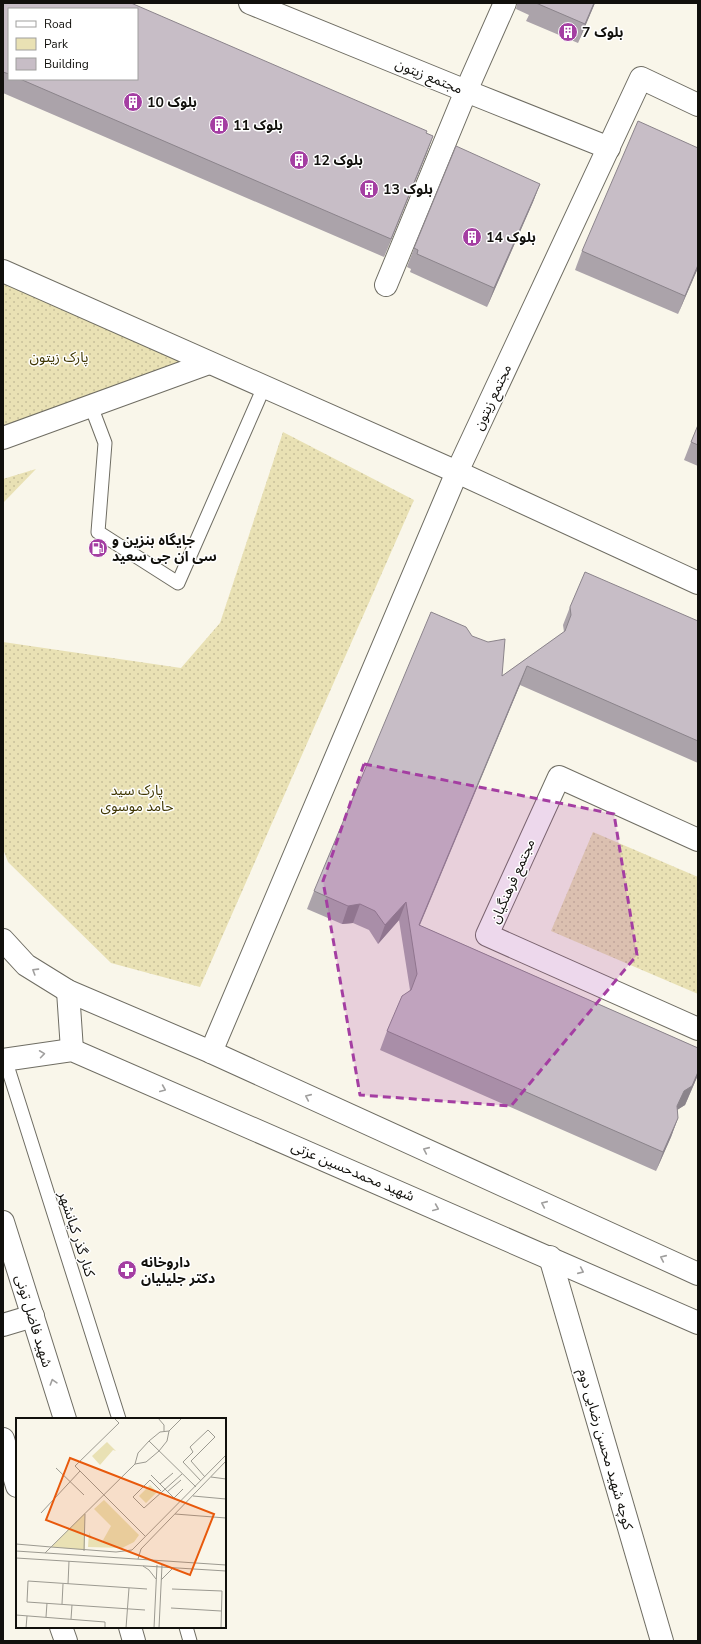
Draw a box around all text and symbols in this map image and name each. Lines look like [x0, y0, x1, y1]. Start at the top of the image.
legend [8, 8, 138, 80]
text: Road [44, 16, 72, 32]
building icon: بلوک 7 [557, 21, 579, 43]
place label: بلوک 7 [582, 23, 624, 42]
text: Park [44, 36, 69, 52]
street label: مجتمع زیتون [392, 54, 465, 99]
text: Building [44, 56, 89, 72]
building icon: بلوک 10 [122, 91, 144, 113]
place label: بلوک 10 [147, 93, 197, 112]
building icon: بلوک 11 [208, 114, 230, 136]
place label: بلوک 11 [233, 116, 283, 135]
building icon: بلوک 12 [288, 149, 310, 171]
place label: بلوک 12 [313, 151, 363, 170]
building icon: بلوک 13 [358, 178, 380, 200]
place label: بلوک 13 [383, 180, 433, 199]
building icon: بلوک 14 [461, 226, 483, 248]
place label: بلوک 14 [486, 228, 536, 247]
park label: پارک زیتون [29, 348, 89, 367]
street label: مجتمع زیتون [469, 361, 517, 434]
place label: جایگاه بنزین و سی ان جی سعید [112, 531, 217, 566]
fuel station icon: جایگاه بنزین و سی ان جی سعید [87, 537, 109, 559]
park label: پارک سید حامد موسوی [101, 781, 173, 816]
street label: مجتمع فرهنگیان [485, 836, 540, 927]
one-way arrow [32, 968, 39, 975]
one-way arrow [39, 1050, 45, 1059]
one-way arrow [159, 1084, 167, 1092]
one-way arrow [304, 1093, 311, 1101]
street label: شهید محمدحسین عزتی [288, 1137, 417, 1206]
one-way arrow [423, 1147, 430, 1155]
street label: کنار گذر کیانشهر [53, 1188, 99, 1279]
one-way arrow [541, 1201, 549, 1209]
one-way arrow [433, 1203, 440, 1211]
place label: داروخانه دکتر جلیلیان [141, 1253, 215, 1288]
one-way arrow [659, 1255, 667, 1263]
pharmacy icon: داروخانه دکتر جلیلیان [116, 1259, 138, 1281]
one-way arrow [577, 1266, 585, 1274]
street label: شهید فاضل تونی [10, 1272, 57, 1370]
street label: کوچه شهید محسن رضایی دوم [572, 1366, 638, 1532]
one-way arrow [49, 1378, 58, 1385]
inset map [16, 1418, 226, 1628]

